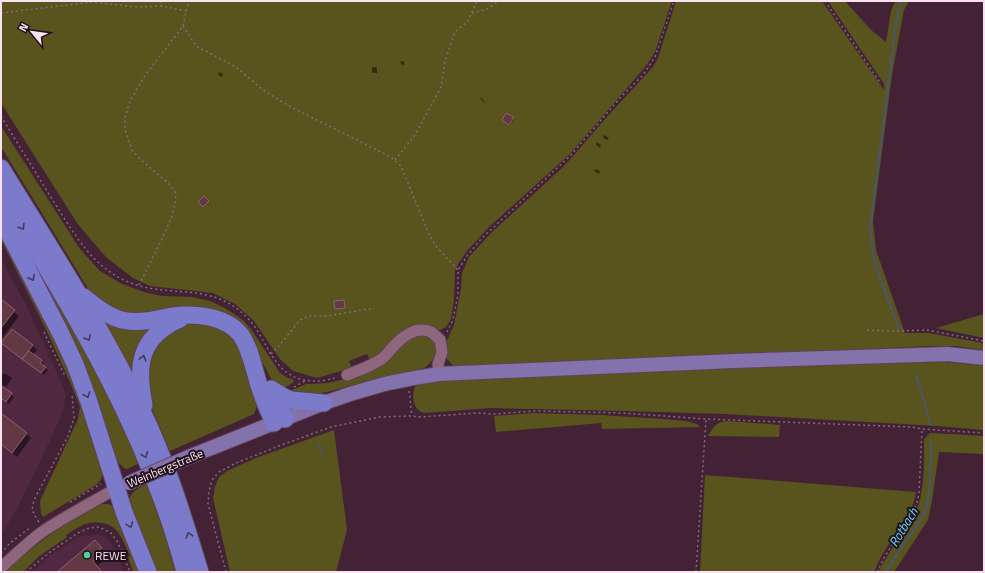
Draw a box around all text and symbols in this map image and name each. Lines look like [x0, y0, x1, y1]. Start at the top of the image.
north arrow [12, 12, 52, 52]
text: N [14, 20, 32, 34]
one-way arrow [17, 223, 24, 230]
one-way arrow [27, 273, 35, 281]
one-way arrow [83, 334, 90, 342]
one-way arrow [138, 355, 146, 362]
one-way arrow [82, 392, 90, 399]
street label: Weinbergstraße [124, 443, 206, 493]
one-way arrow [140, 452, 148, 459]
water label: Rotbach [883, 503, 923, 550]
one-way arrow [125, 522, 133, 529]
one-way arrow [185, 531, 194, 538]
place label: REWE [95, 546, 127, 565]
marker: REWE [82, 550, 92, 560]

